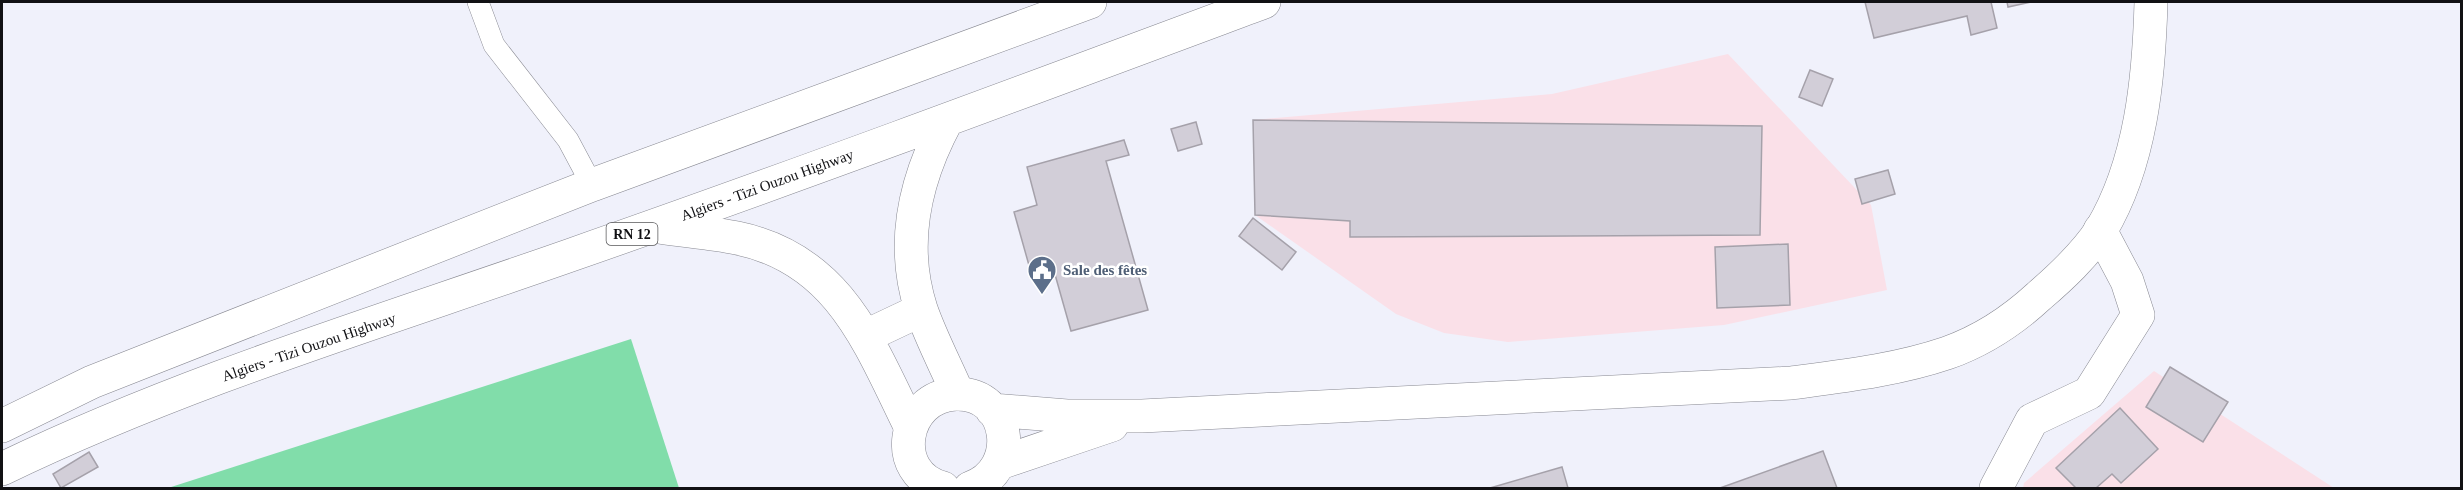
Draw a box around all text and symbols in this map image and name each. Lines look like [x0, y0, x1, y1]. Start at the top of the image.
street label: Algiers - Tizi Ouzou Highway [679, 146, 856, 224]
road number: RN 12 [606, 223, 658, 245]
public building icon: Sale des fêtes [1026, 254, 1058, 296]
place label: Sale des fêtes [1063, 262, 1147, 278]
street label: Algiers - Tizi Ouzou Highway [220, 310, 398, 384]

